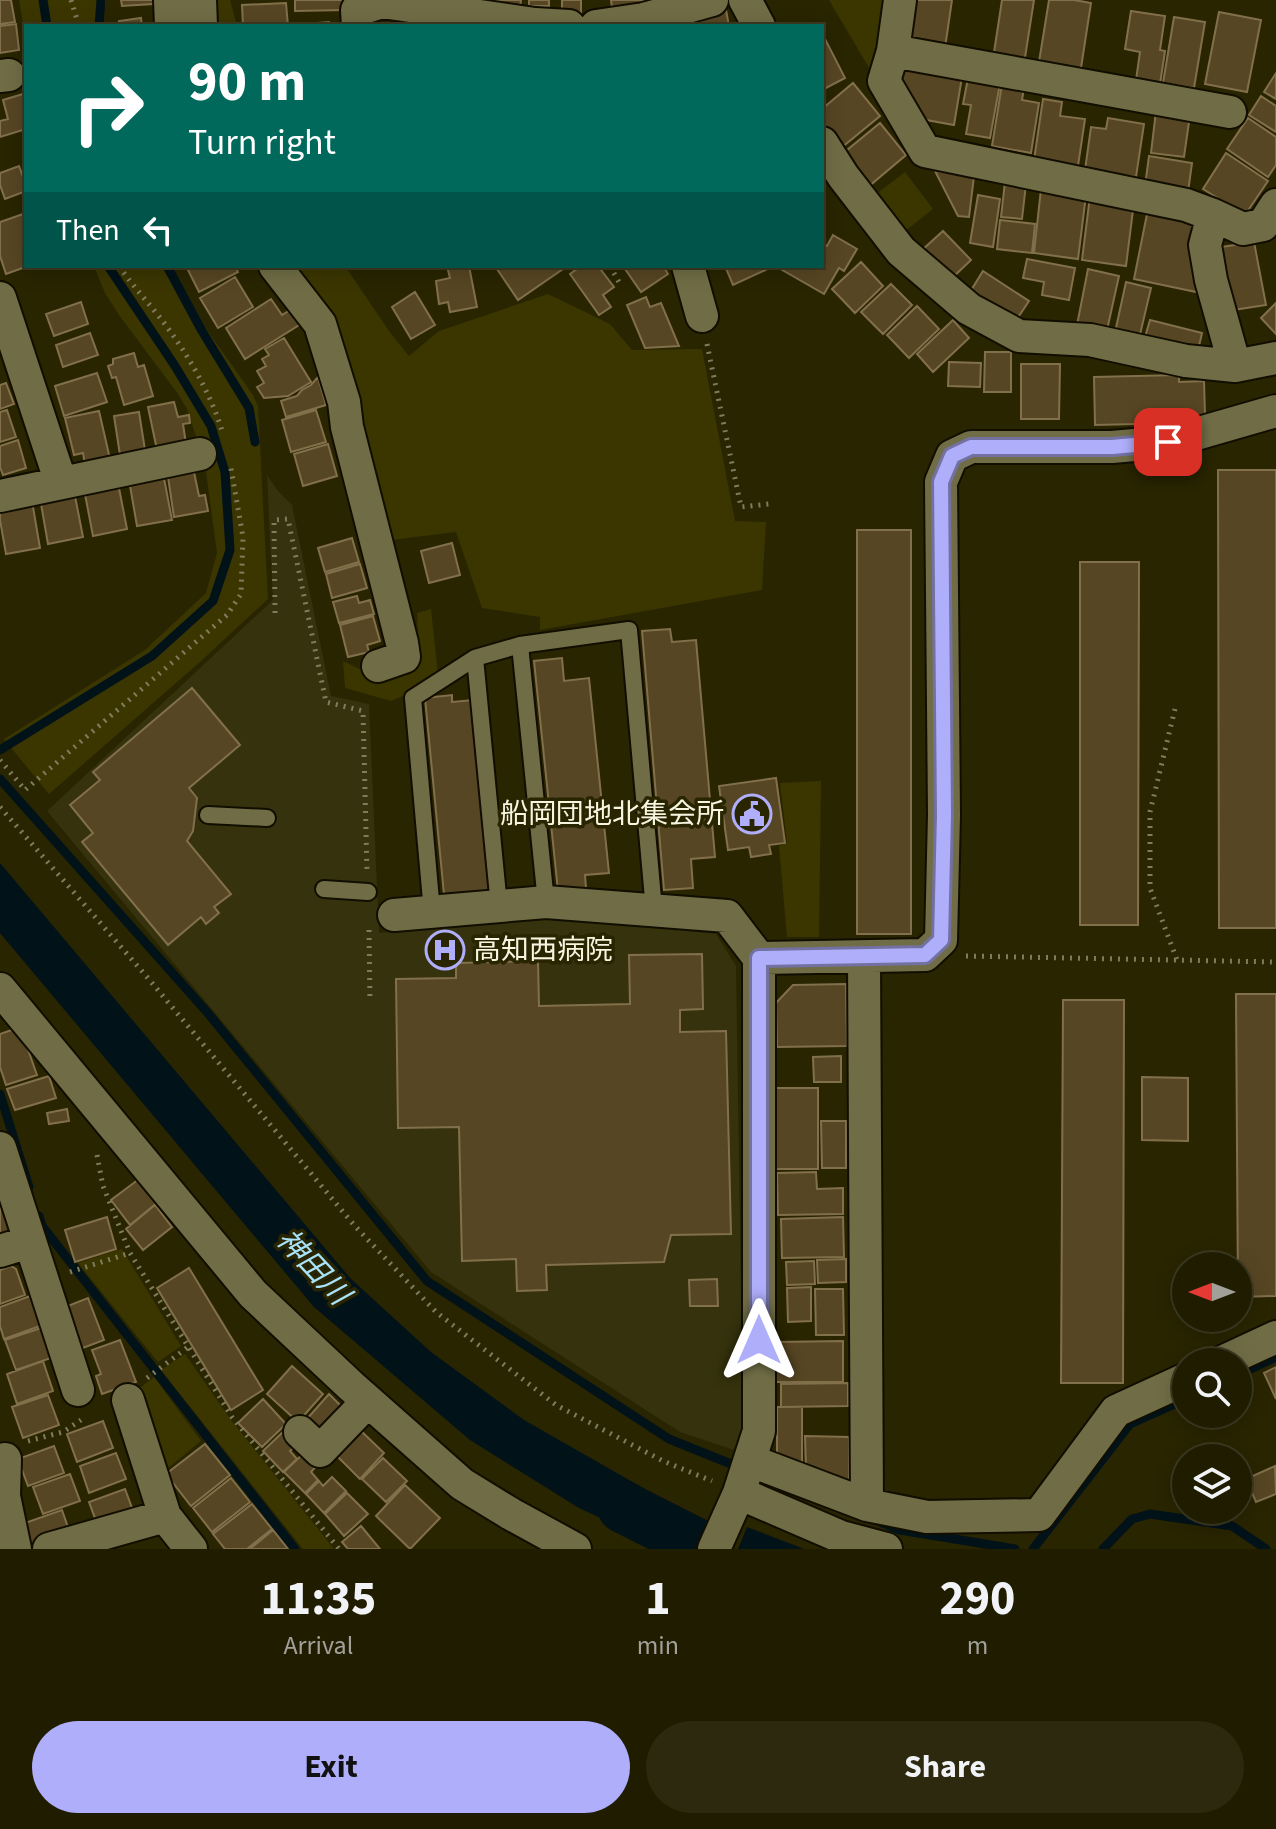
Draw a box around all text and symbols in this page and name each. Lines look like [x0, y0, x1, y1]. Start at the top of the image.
text: 90 m [188, 43, 306, 122]
icon: right [56, 56, 160, 160]
text: Turn right [188, 117, 336, 168]
icon: left [136, 208, 180, 252]
text: Then [56, 209, 120, 252]
pin [1134, 408, 1202, 476]
icon: arrive [1146, 420, 1190, 464]
public building icon: 船岡団地北集会所 [731, 793, 773, 835]
place label: 船岡団地北集会所 [500, 794, 724, 834]
hospital icon: 高知西病院 [424, 929, 466, 971]
place label: 高知西病院 [473, 930, 613, 970]
water label: 神田川 [267, 1219, 361, 1317]
north arrow [1172, 1252, 1252, 1332]
map controls [1172, 1252, 1252, 1524]
position arrow [717, 1298, 801, 1382]
button: search [1172, 1348, 1252, 1428]
button: layers [1172, 1444, 1252, 1524]
text: 11:35 [260, 1565, 376, 1633]
text: 1 [645, 1565, 671, 1633]
text: 290 [939, 1565, 1015, 1633]
text: Arrival [283, 1627, 353, 1664]
text: min [637, 1627, 679, 1664]
text: m [967, 1627, 988, 1664]
button: Exit [32, 1721, 630, 1813]
button: Share [646, 1721, 1244, 1813]

